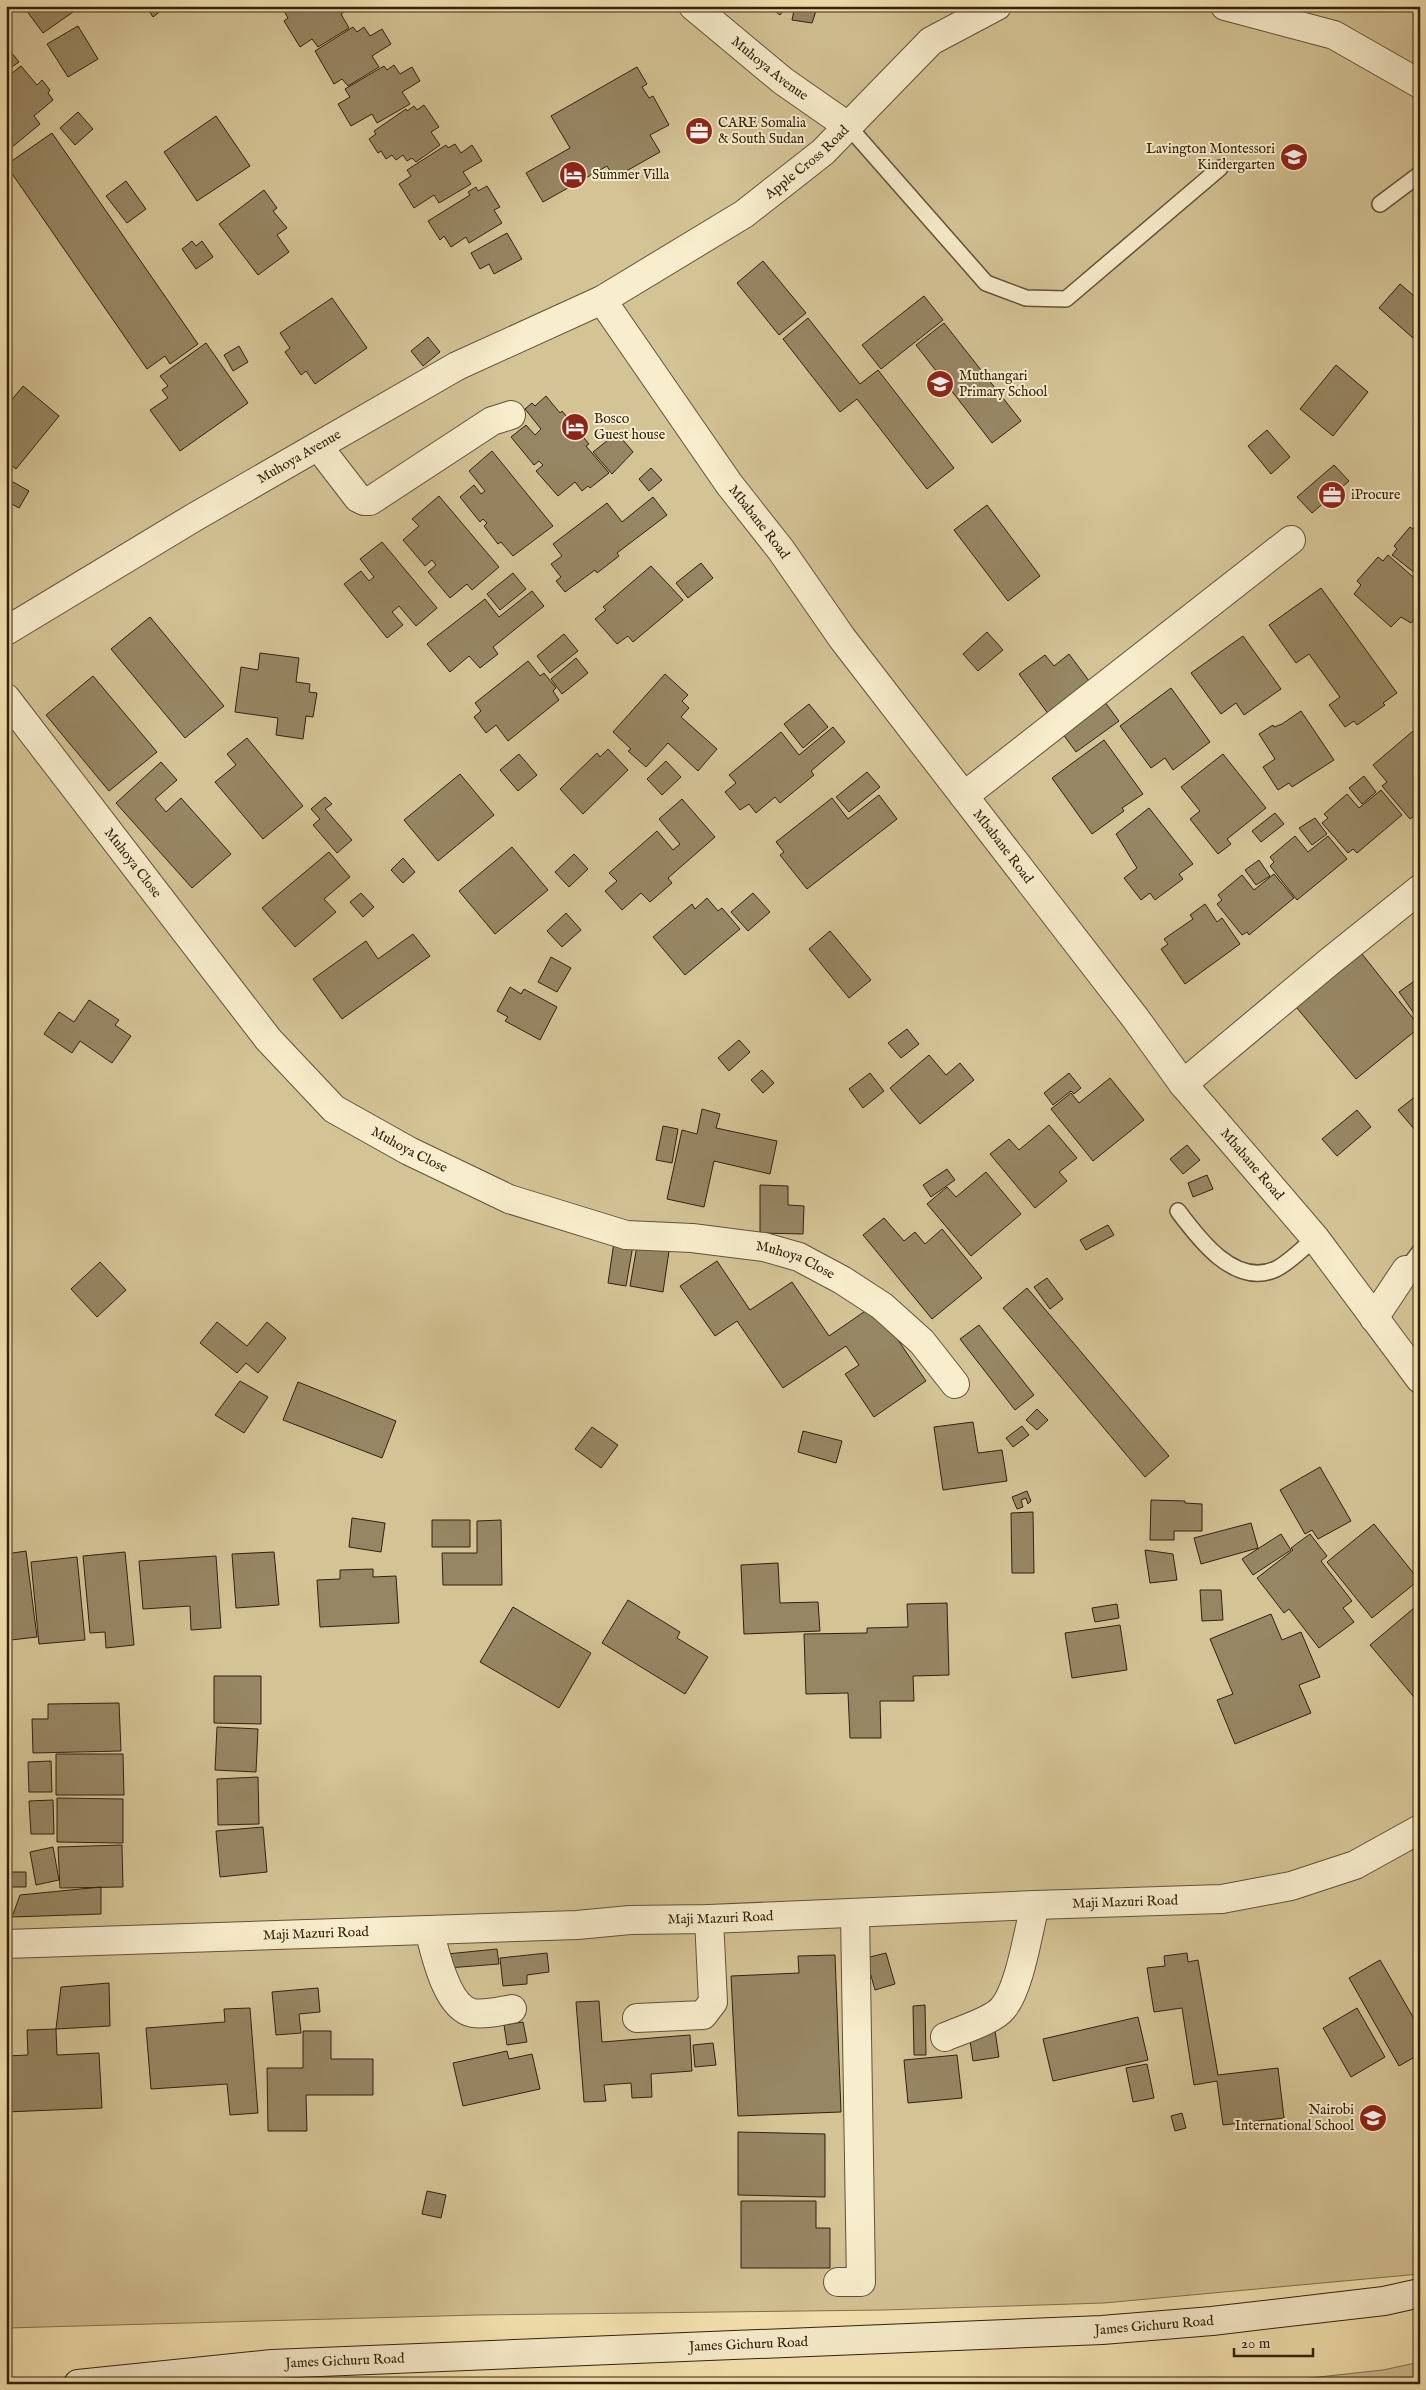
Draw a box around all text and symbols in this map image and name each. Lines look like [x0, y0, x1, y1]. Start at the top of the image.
street label: Muhoya Avenue [727, 32, 812, 105]
place label: CARE Somalia & South Sudan [718, 114, 807, 148]
office icon: CARE Somalia & South Sudan [684, 116, 714, 146]
street label: Apple Cross Road [760, 121, 853, 204]
place label: Lavington Montessori Kindergarten [1146, 140, 1276, 174]
school or university icon: Lavington Montessori Kindergarten [1279, 142, 1309, 172]
hotel icon: Summer Villa [558, 160, 588, 190]
place label: Summer Villa [592, 166, 670, 184]
place label: Muthangari Primary School [959, 367, 1048, 401]
school or university icon: Muthangari Primary School [925, 369, 955, 399]
place label: Bosco Guest house [594, 410, 666, 444]
hotel icon: Bosco Guest house [560, 412, 590, 442]
street label: Muhoya Avenue [254, 425, 345, 488]
office icon: iProcure [1317, 480, 1347, 510]
street label: Mbabane Road [724, 482, 794, 563]
place label: iProcure [1351, 486, 1401, 504]
street label: Mbabane Road [969, 806, 1037, 888]
street label: Muhoya Close [100, 824, 166, 902]
street label: Muhoya Close [368, 1123, 451, 1177]
street label: Mbabane Road [1216, 1125, 1288, 1204]
street label: Muhoya Close [755, 1237, 838, 1284]
street label: Maji Mazuri Road [1072, 1891, 1179, 1913]
street label: Maji Mazuri Road [667, 1907, 774, 1929]
street label: Maji Mazuri Road [263, 1923, 370, 1944]
place label: Nairobi International School [1235, 2101, 1354, 2135]
school or university icon: Nairobi International School [1358, 2103, 1388, 2133]
street label: James Gichuru Road [1092, 2312, 1215, 2339]
scale bar [1234, 2325, 1312, 2357]
street label: James Gichuru Road [687, 2333, 809, 2356]
text: 20 m [1241, 2334, 1271, 2353]
street label: James Gichuru Road [283, 2350, 405, 2373]

